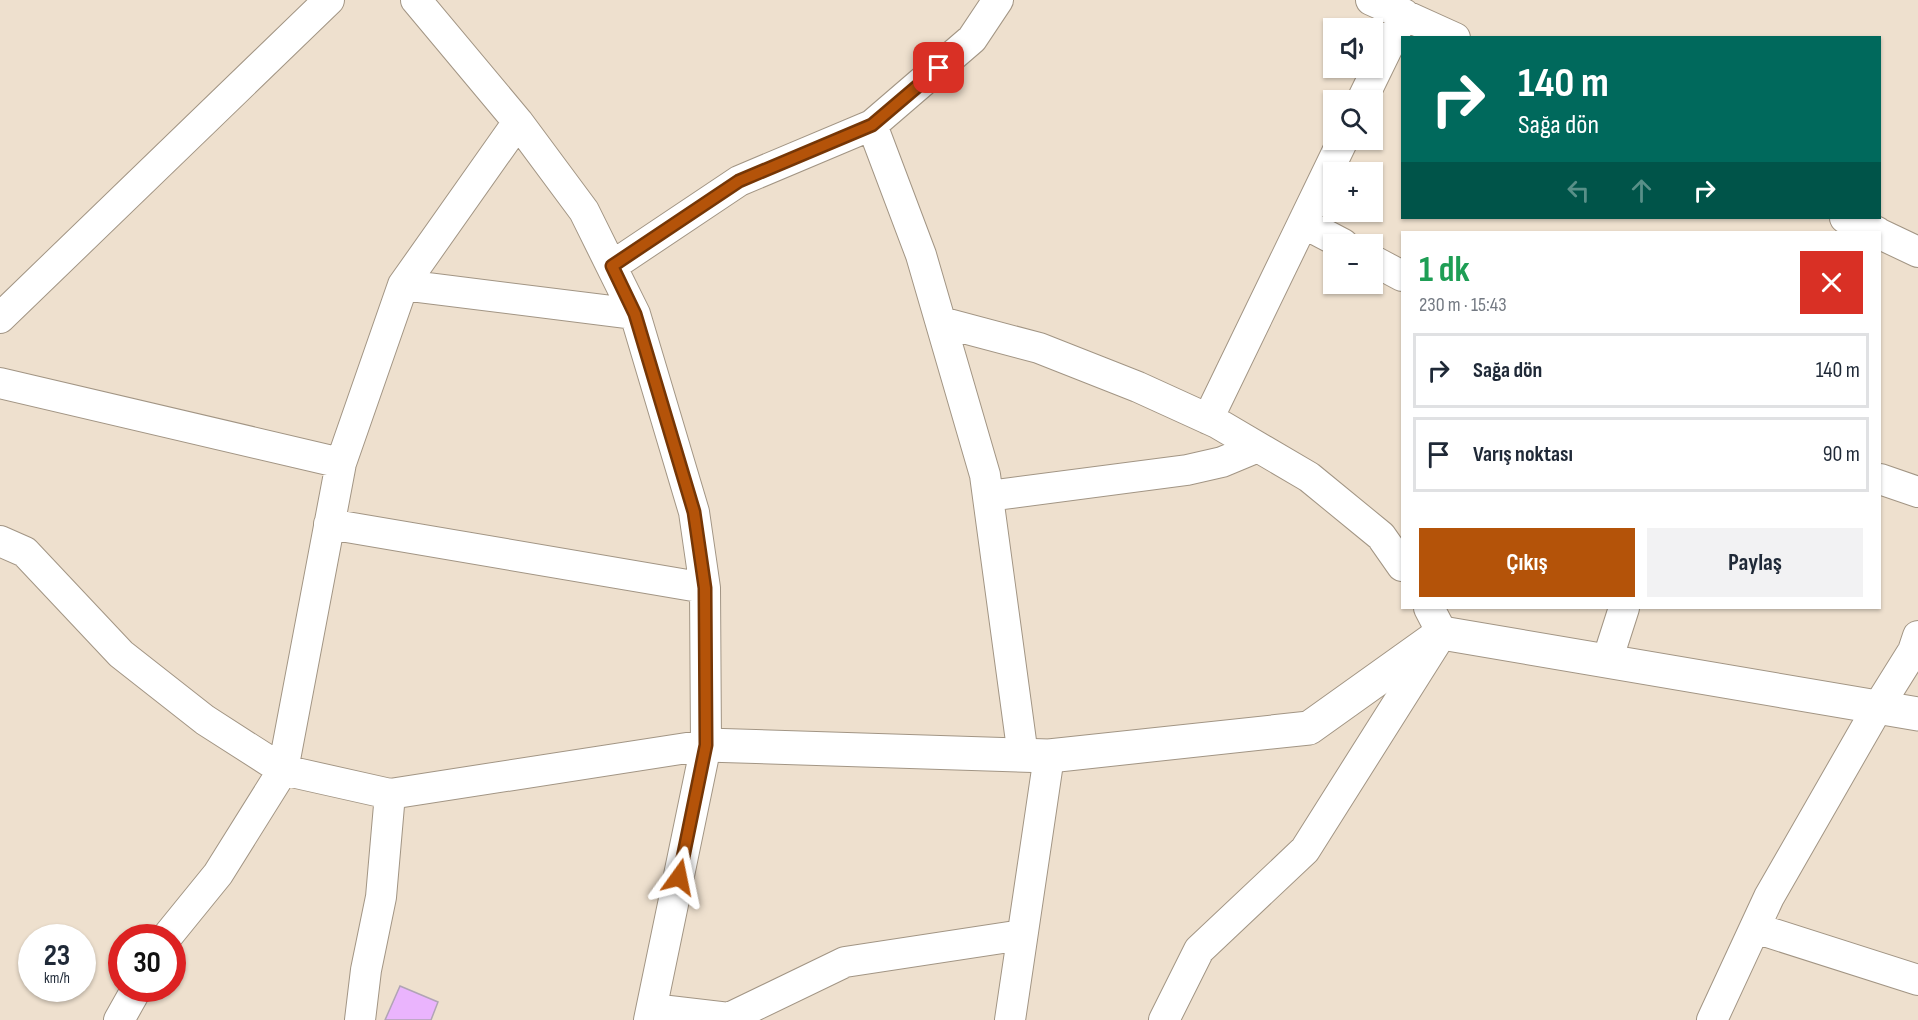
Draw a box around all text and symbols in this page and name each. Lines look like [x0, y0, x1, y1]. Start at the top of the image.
map controls [1323, 18, 1383, 294]
button: sound [1323, 18, 1383, 78]
pin [913, 42, 964, 93]
icon: arrive [922, 51, 955, 84]
text: 140 m [1518, 58, 1609, 109]
icon: right [1419, 60, 1497, 138]
button: search [1323, 90, 1383, 150]
text: Sağa dön [1518, 109, 1599, 141]
button: + [1323, 162, 1383, 222]
icon: left [1562, 174, 1595, 207]
icon: ahead [1625, 174, 1658, 207]
icon: right [1688, 174, 1721, 207]
button: − [1323, 234, 1383, 294]
text: 1 dk [1419, 249, 1470, 292]
button: close [1800, 251, 1863, 314]
text: 230 m · 15:43 [1419, 293, 1507, 317]
icon: right [1422, 354, 1455, 387]
text: Sağa dön [1473, 357, 1542, 384]
text: 140 m [1816, 357, 1860, 384]
icon: arrive [1422, 438, 1455, 471]
text: Varış noktası [1473, 441, 1573, 468]
text: 90 m [1823, 441, 1860, 468]
button: Çıkış [1419, 528, 1635, 597]
button: Paylaş [1647, 528, 1863, 597]
position arrow [647, 845, 711, 909]
speed limit sign: 30 [108, 924, 186, 1002]
text: 23 [44, 938, 70, 974]
text: km/h [44, 969, 70, 988]

